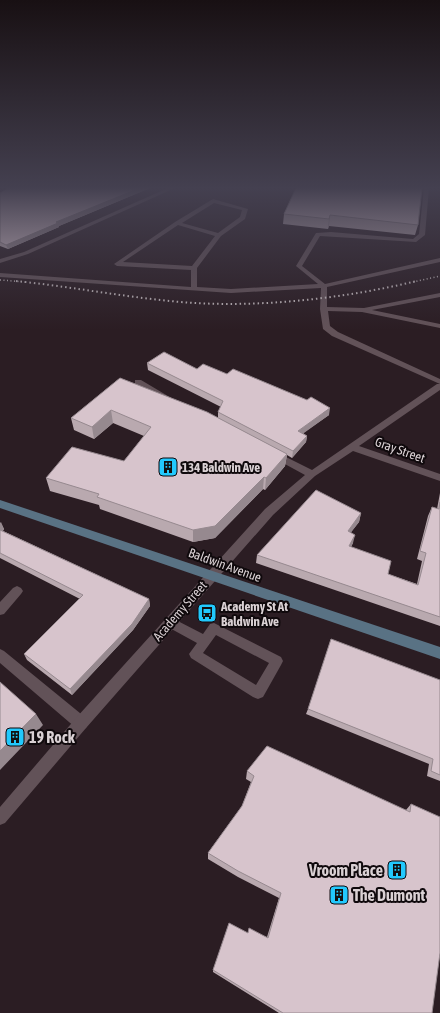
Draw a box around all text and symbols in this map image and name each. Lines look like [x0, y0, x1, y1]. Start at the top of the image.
street label: Gray Street [373, 434, 427, 466]
building icon: 134 Baldwin Ave [157, 456, 179, 478]
place label: 134 Baldwin Ave [182, 460, 260, 475]
street label: Baldwin Avenue [186, 545, 264, 585]
street label: Academy Street [150, 578, 210, 644]
place label: Academy St At Baldwin Ave [220, 599, 288, 629]
bus stop icon: Academy St At Baldwin Ave [196, 602, 218, 624]
building icon: 19 Rock [4, 726, 26, 748]
place label: 19 Rock [29, 728, 76, 746]
building icon: Vroom Place [386, 859, 408, 881]
place label: Vroom Place [308, 861, 383, 879]
building icon: The Dumont [328, 884, 350, 906]
place label: The Dumont [353, 886, 425, 904]

